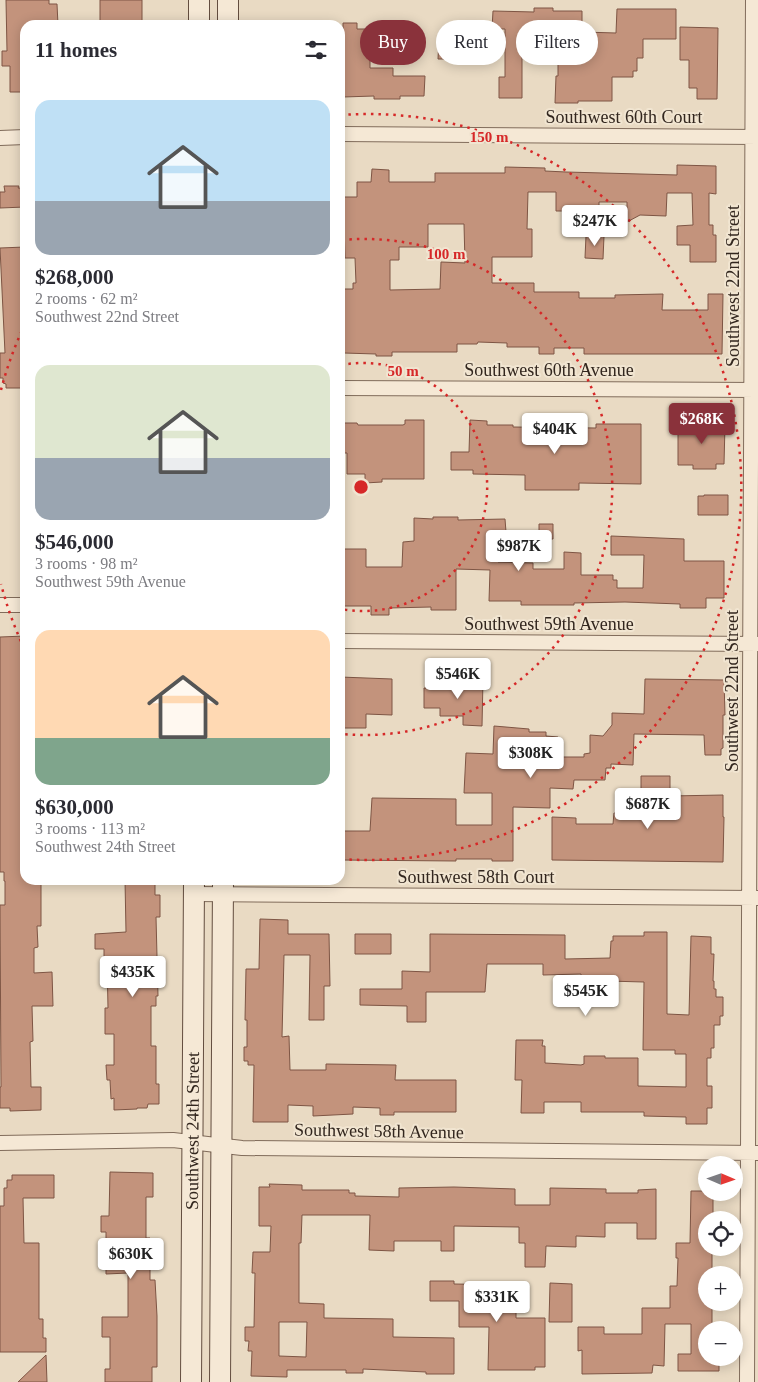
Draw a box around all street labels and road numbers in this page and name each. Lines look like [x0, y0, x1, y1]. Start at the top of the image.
street label: Southwest 60th Court [545, 107, 703, 127]
street label: Southwest 22nd Street [723, 205, 743, 367]
street label: Southwest 60th Avenue [464, 360, 634, 380]
street label: Southwest 22nd Street [722, 610, 742, 772]
street label: Southwest 59th Avenue [464, 614, 634, 634]
street label: Southwest 58th Court [397, 867, 555, 887]
street label: Southwest 24th Street [182, 1052, 203, 1210]
street label: Southwest 58th Avenue [294, 1120, 464, 1142]

